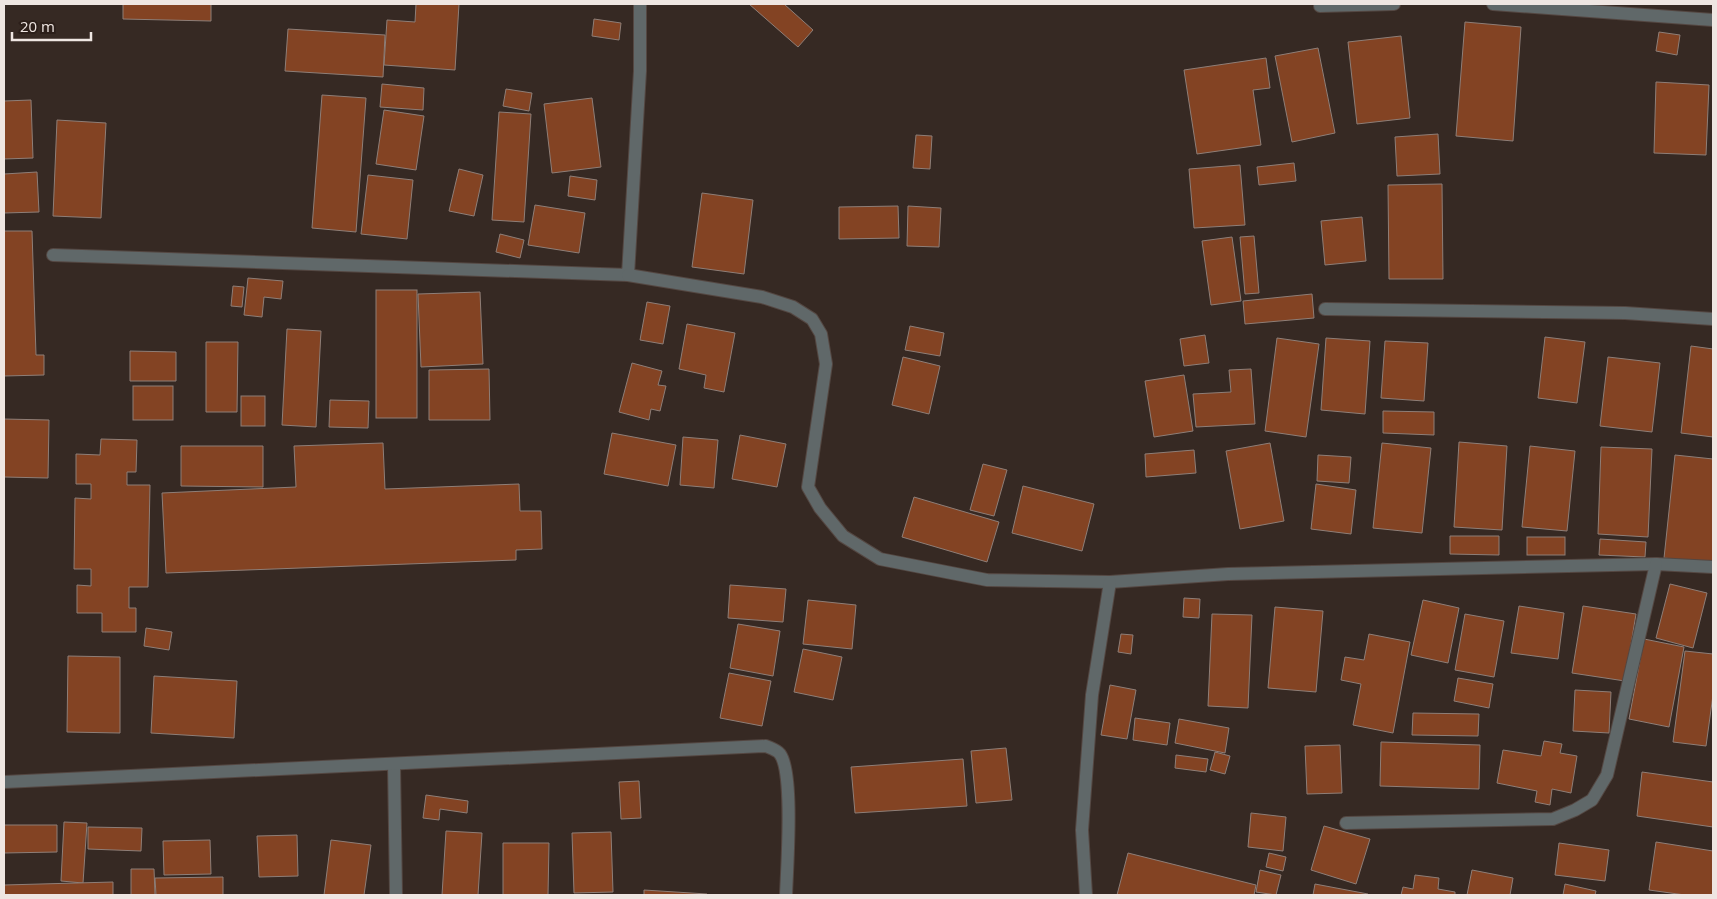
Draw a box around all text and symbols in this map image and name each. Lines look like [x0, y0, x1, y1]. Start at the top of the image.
scale bar [12, 10, 91, 42]
text: 20 m [20, 16, 55, 36]

